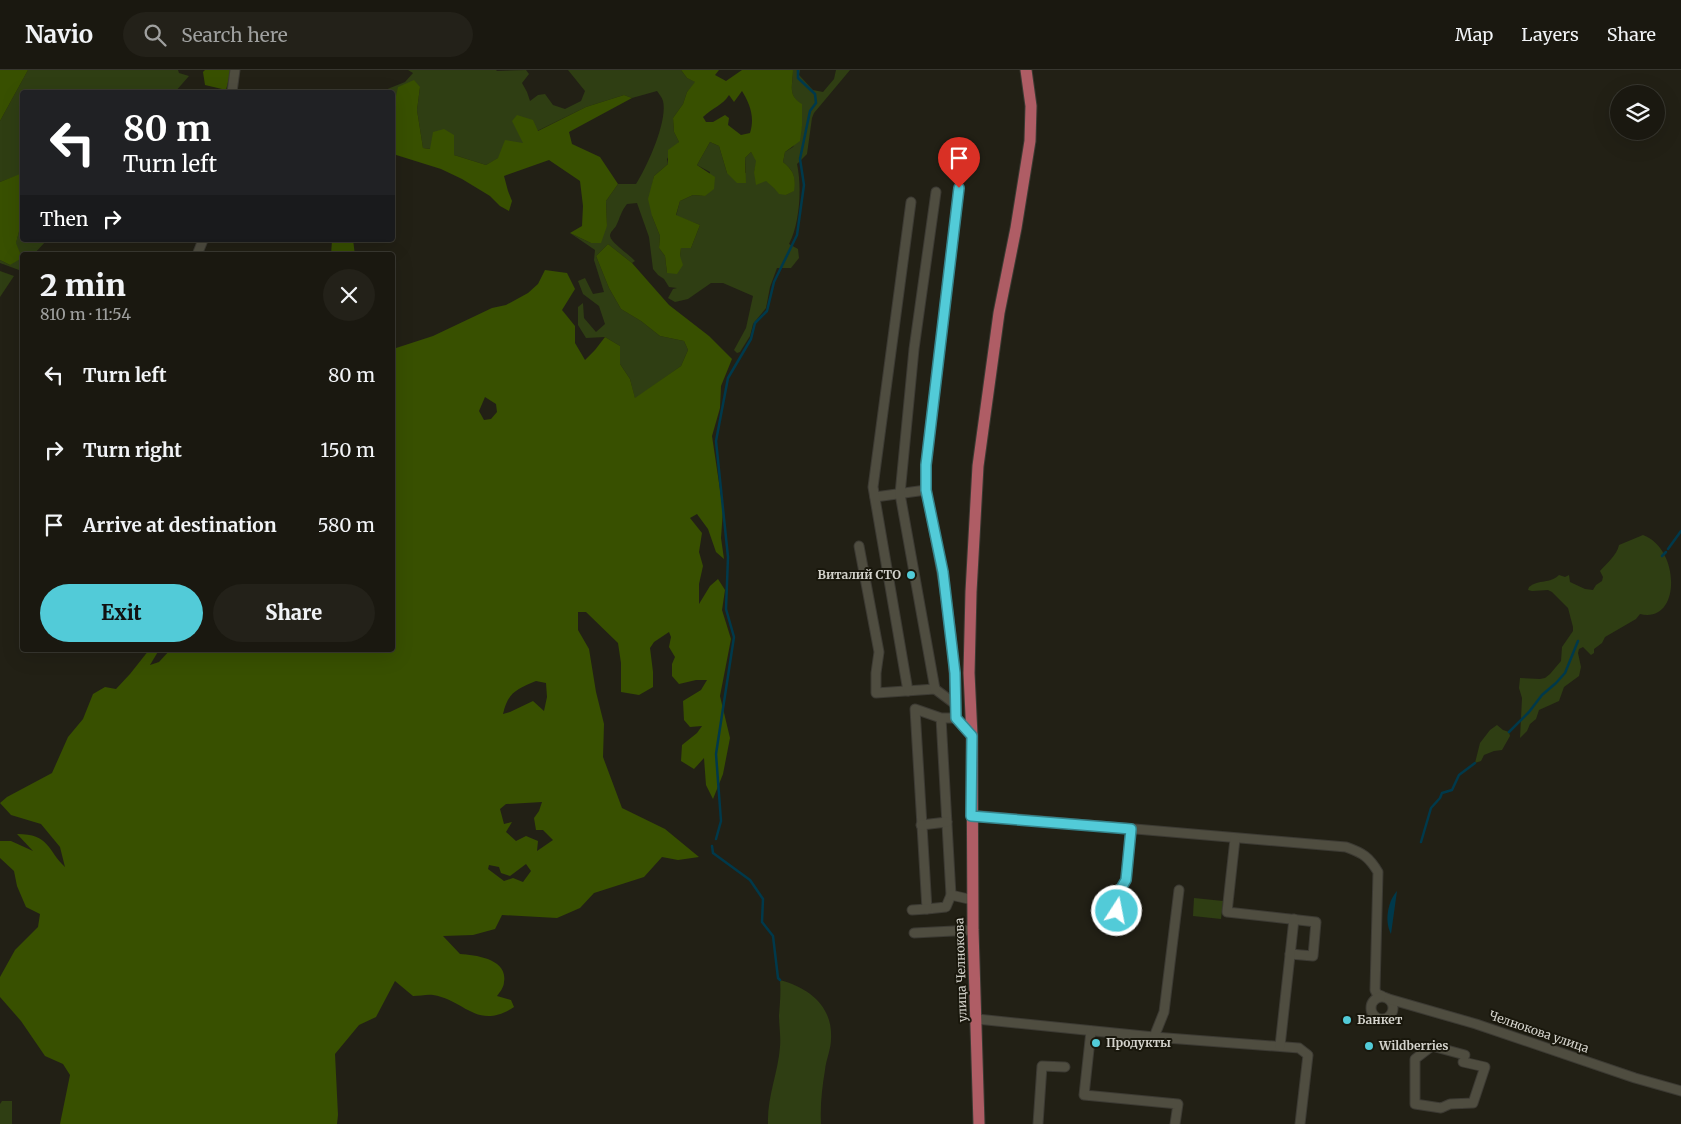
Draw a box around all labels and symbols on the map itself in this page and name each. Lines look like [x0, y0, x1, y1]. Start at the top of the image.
pin [938, 137, 980, 188]
place label: Виталий СТО [818, 567, 901, 582]
marker: Виталий СТО [905, 569, 917, 581]
position arrow [1090, 884, 1142, 936]
street label: улица Челнокова [951, 917, 970, 1022]
street label: Челнокова улица [1487, 1007, 1591, 1056]
place label: Банкет [1357, 1012, 1403, 1027]
marker: Банкет [1341, 1014, 1353, 1026]
place label: Продукты [1106, 1035, 1171, 1050]
marker: Продукты [1090, 1037, 1102, 1049]
place label: Wildberries [1378, 1038, 1449, 1053]
marker: Wildberries [1363, 1040, 1375, 1052]

